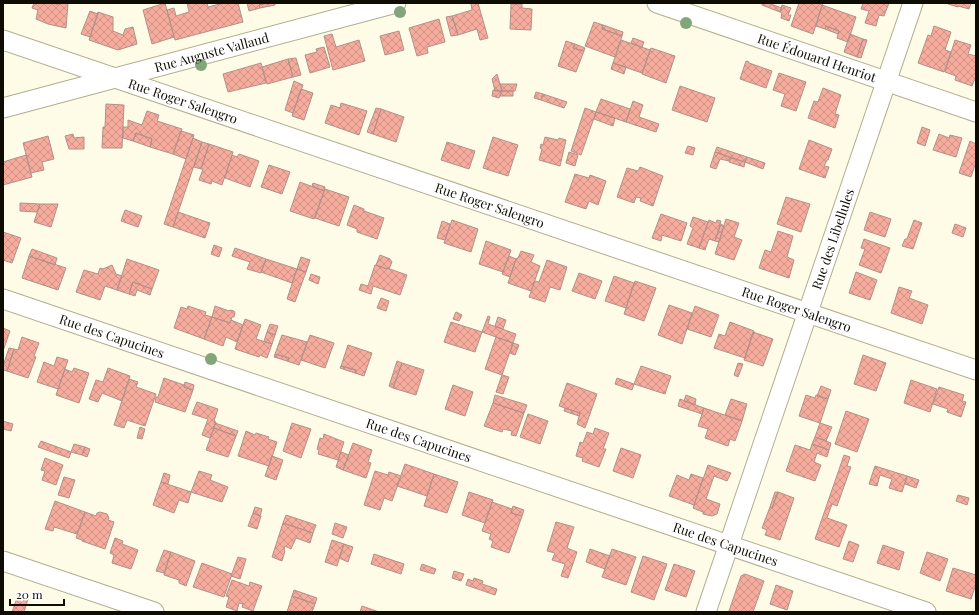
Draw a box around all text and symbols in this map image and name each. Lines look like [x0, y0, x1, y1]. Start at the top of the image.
street label: Rue Auguste Vallaud [152, 28, 271, 75]
street label: Rue Édouard Henriot [756, 29, 879, 85]
street label: Rue Roger Salengro [126, 74, 240, 127]
street label: Rue Roger Salengro [433, 178, 547, 231]
street label: Rue des Libellules [807, 186, 857, 291]
street label: Rue Roger Salengro [740, 282, 854, 335]
street label: Rue des Capucines [57, 310, 167, 361]
street label: Rue des Capucines [364, 414, 474, 465]
street label: Rue des Capucines [671, 518, 781, 569]
scale bar [10, 581, 64, 607]
text: 20 m [16, 586, 43, 602]

